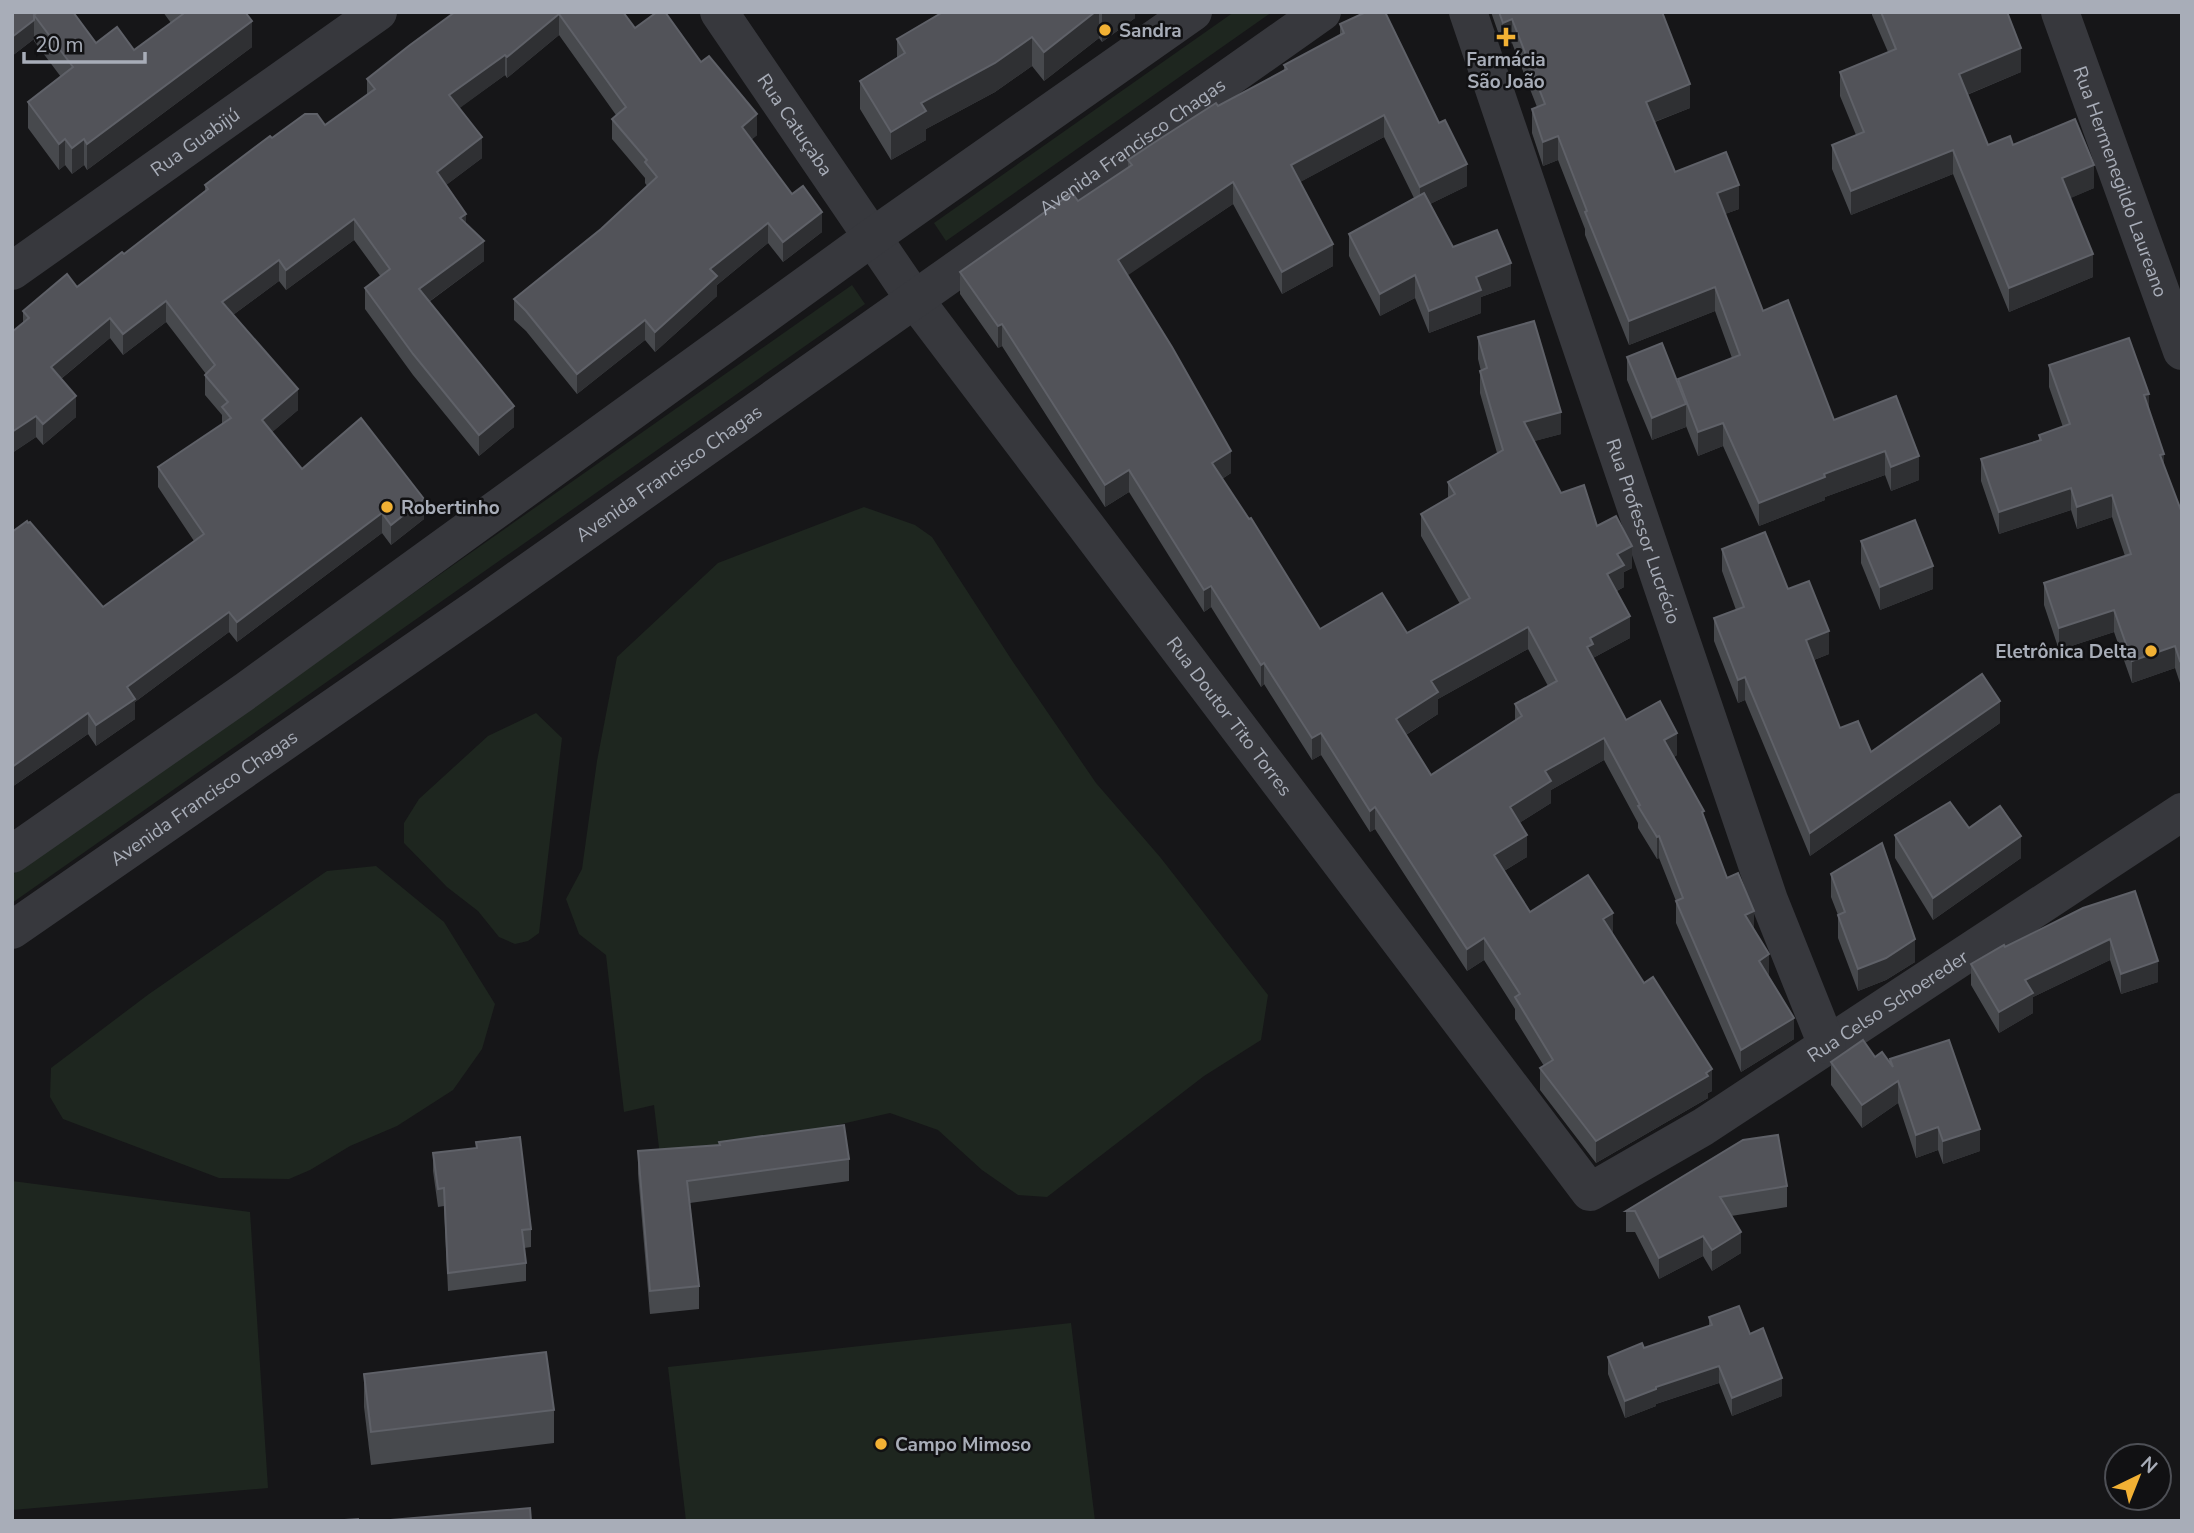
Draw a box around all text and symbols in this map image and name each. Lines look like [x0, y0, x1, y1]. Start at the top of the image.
place label: Sandra [1119, 18, 1182, 44]
scale bar [24, 21, 145, 65]
marker: Sandra [1097, 22, 1113, 38]
marker: Farmácia São João [1498, 29, 1514, 45]
text: 20 m [35, 31, 84, 59]
place label: Farmácia São João [1466, 47, 1546, 95]
street label: Rua Hermenegildo Laureano [2066, 63, 2174, 301]
street label: Rua Catuçaba [751, 69, 839, 181]
street label: Avenida Francisco Chagas [1034, 72, 1231, 222]
street label: Rua Guabijú [146, 102, 245, 183]
street label: Avenida Francisco Chagas [571, 399, 768, 549]
street label: Rua Professor Lucrécio [1599, 435, 1686, 628]
place label: Robertinho [401, 495, 500, 521]
marker: Robertinho [379, 499, 395, 515]
street label: Rua Doutor Tito Torres [1160, 631, 1298, 802]
place label: Eletrônica Delta [1995, 639, 2137, 665]
marker: Eletrônica Delta [2143, 643, 2159, 659]
street label: Avenida Francisco Chagas [105, 724, 303, 872]
street label: Rua Celso Schoereder [1802, 944, 1974, 1069]
place label: Campo Mimoso [895, 1432, 1031, 1458]
marker: Campo Mimoso [873, 1436, 889, 1452]
north arrow [2103, 1442, 2173, 1512]
text: N [2135, 1451, 2163, 1480]

